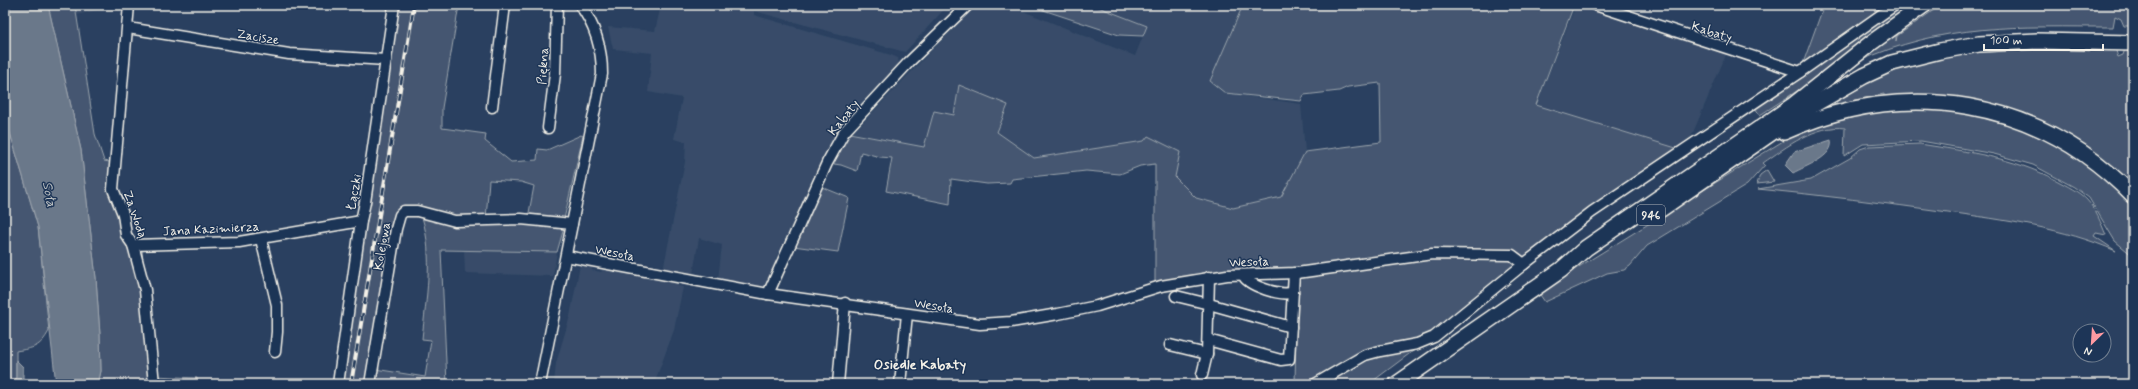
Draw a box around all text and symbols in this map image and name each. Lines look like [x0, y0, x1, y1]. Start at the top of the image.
street label: Kabaty [1689, 18, 1734, 47]
street label: Zacisze [235, 26, 280, 49]
scale bar [1984, 26, 2103, 52]
text: 100 m [1990, 33, 2022, 49]
street label: Piękna [534, 47, 553, 85]
street label: Kabaty [824, 96, 864, 139]
street label: Łączki [343, 173, 366, 212]
water label: Soła [38, 180, 60, 209]
street label: Za Wodą [119, 188, 151, 241]
road number: 946 [1637, 205, 1665, 225]
street label: Jana Kazimierza [162, 218, 260, 241]
street label: Kolejowa [370, 221, 395, 272]
street label: Wesoła [594, 241, 636, 266]
street label: Wesoła [1229, 253, 1270, 272]
street label: Wesoła [913, 295, 955, 318]
north arrow [2072, 323, 2112, 363]
text: N [2082, 343, 2094, 359]
district label: Osiedle Kabaty [874, 356, 967, 374]

